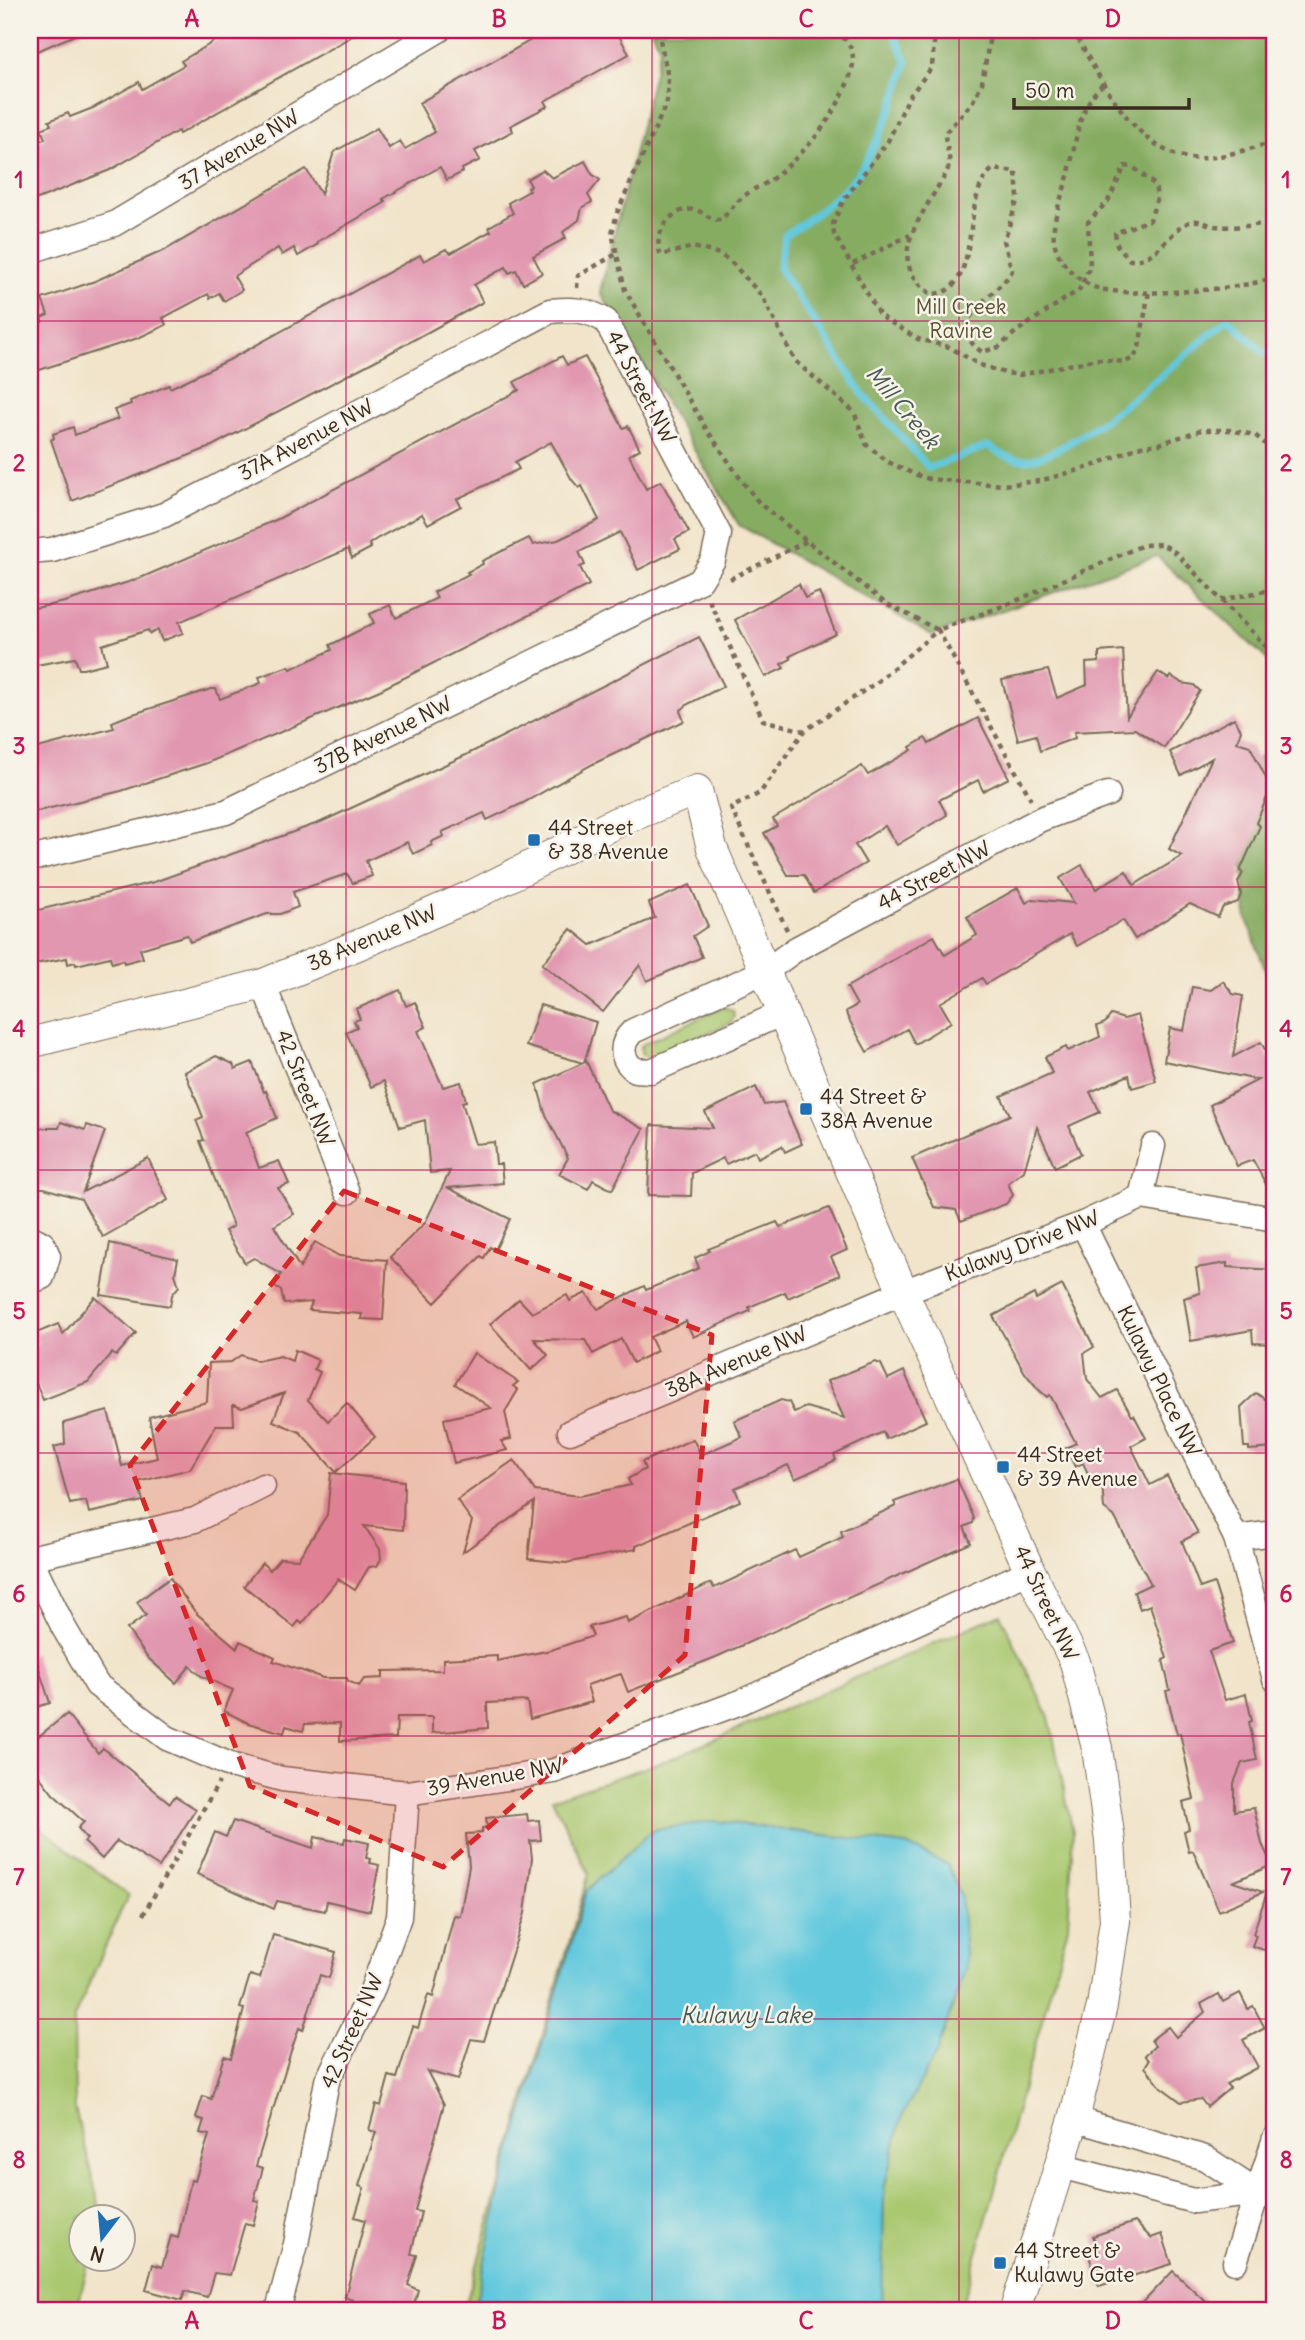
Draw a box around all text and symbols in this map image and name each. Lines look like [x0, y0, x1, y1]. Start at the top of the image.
text: A [185, 4, 200, 33]
text: B [491, 4, 507, 33]
text: C [798, 4, 814, 33]
text: D [1105, 4, 1121, 33]
scale bar [1014, 66, 1190, 110]
text: 50 m [1025, 77, 1074, 104]
street label: 37 Avenue NW [173, 103, 304, 196]
text: 1 [14, 165, 24, 194]
text: 1 [1281, 165, 1291, 194]
park label: Mill Creek Ravine [915, 293, 1007, 344]
street label: 44 Street NW [600, 326, 682, 448]
water label: Mill Creek [860, 359, 947, 455]
street label: 37A Avenue NW [234, 393, 378, 486]
text: 2 [13, 448, 26, 477]
text: 2 [1280, 448, 1293, 477]
street label: 37B Avenue NW [309, 690, 456, 780]
text: 3 [12, 731, 26, 760]
text: 3 [1279, 731, 1293, 760]
place label: 44 Street & 38 Avenue [548, 814, 668, 865]
marker: 44 Street & 38 Avenue [526, 832, 542, 848]
street label: 44 Street NW [873, 835, 995, 917]
street label: 38 Avenue NW [303, 898, 441, 977]
text: 4 [12, 1014, 26, 1043]
text: 4 [1279, 1014, 1293, 1043]
street label: 42 Street NW [270, 1026, 341, 1150]
place label: 44 Street & 38A Avenue [820, 1083, 933, 1134]
marker: 44 Street & 38A Avenue [798, 1101, 814, 1117]
street label: Kulawy Drive NW [941, 1204, 1103, 1287]
text: 5 [12, 1296, 26, 1325]
text: 5 [1279, 1296, 1293, 1325]
street label: Kulawy Place NW [1111, 1301, 1208, 1461]
street label: 38A Avenue NW [661, 1320, 811, 1404]
place label: 44 Street & 39 Avenue [1017, 1441, 1137, 1492]
marker: 44 Street & 39 Avenue [995, 1459, 1011, 1475]
street label: 44 Street NW [1008, 1541, 1085, 1665]
text: 6 [12, 1579, 26, 1608]
text: 6 [1279, 1579, 1293, 1608]
street label: 39 Avenue NW [425, 1751, 565, 1802]
text: 7 [13, 1862, 25, 1891]
text: 7 [1280, 1862, 1292, 1891]
street label: 42 Street NW [314, 1969, 389, 2093]
water label: Kulawy Lake [680, 2000, 813, 2029]
text: 8 [12, 2145, 26, 2174]
text: 8 [1279, 2145, 1293, 2174]
north arrow [66, 2204, 136, 2274]
place label: 44 Street & Kulawy Gate [1014, 2237, 1134, 2288]
text: N [88, 2241, 107, 2268]
marker: 44 Street & Kulawy Gate [992, 2255, 1008, 2271]
text: A [185, 2306, 200, 2335]
text: B [491, 2306, 507, 2335]
text: C [798, 2306, 814, 2335]
text: D [1105, 2306, 1121, 2335]

